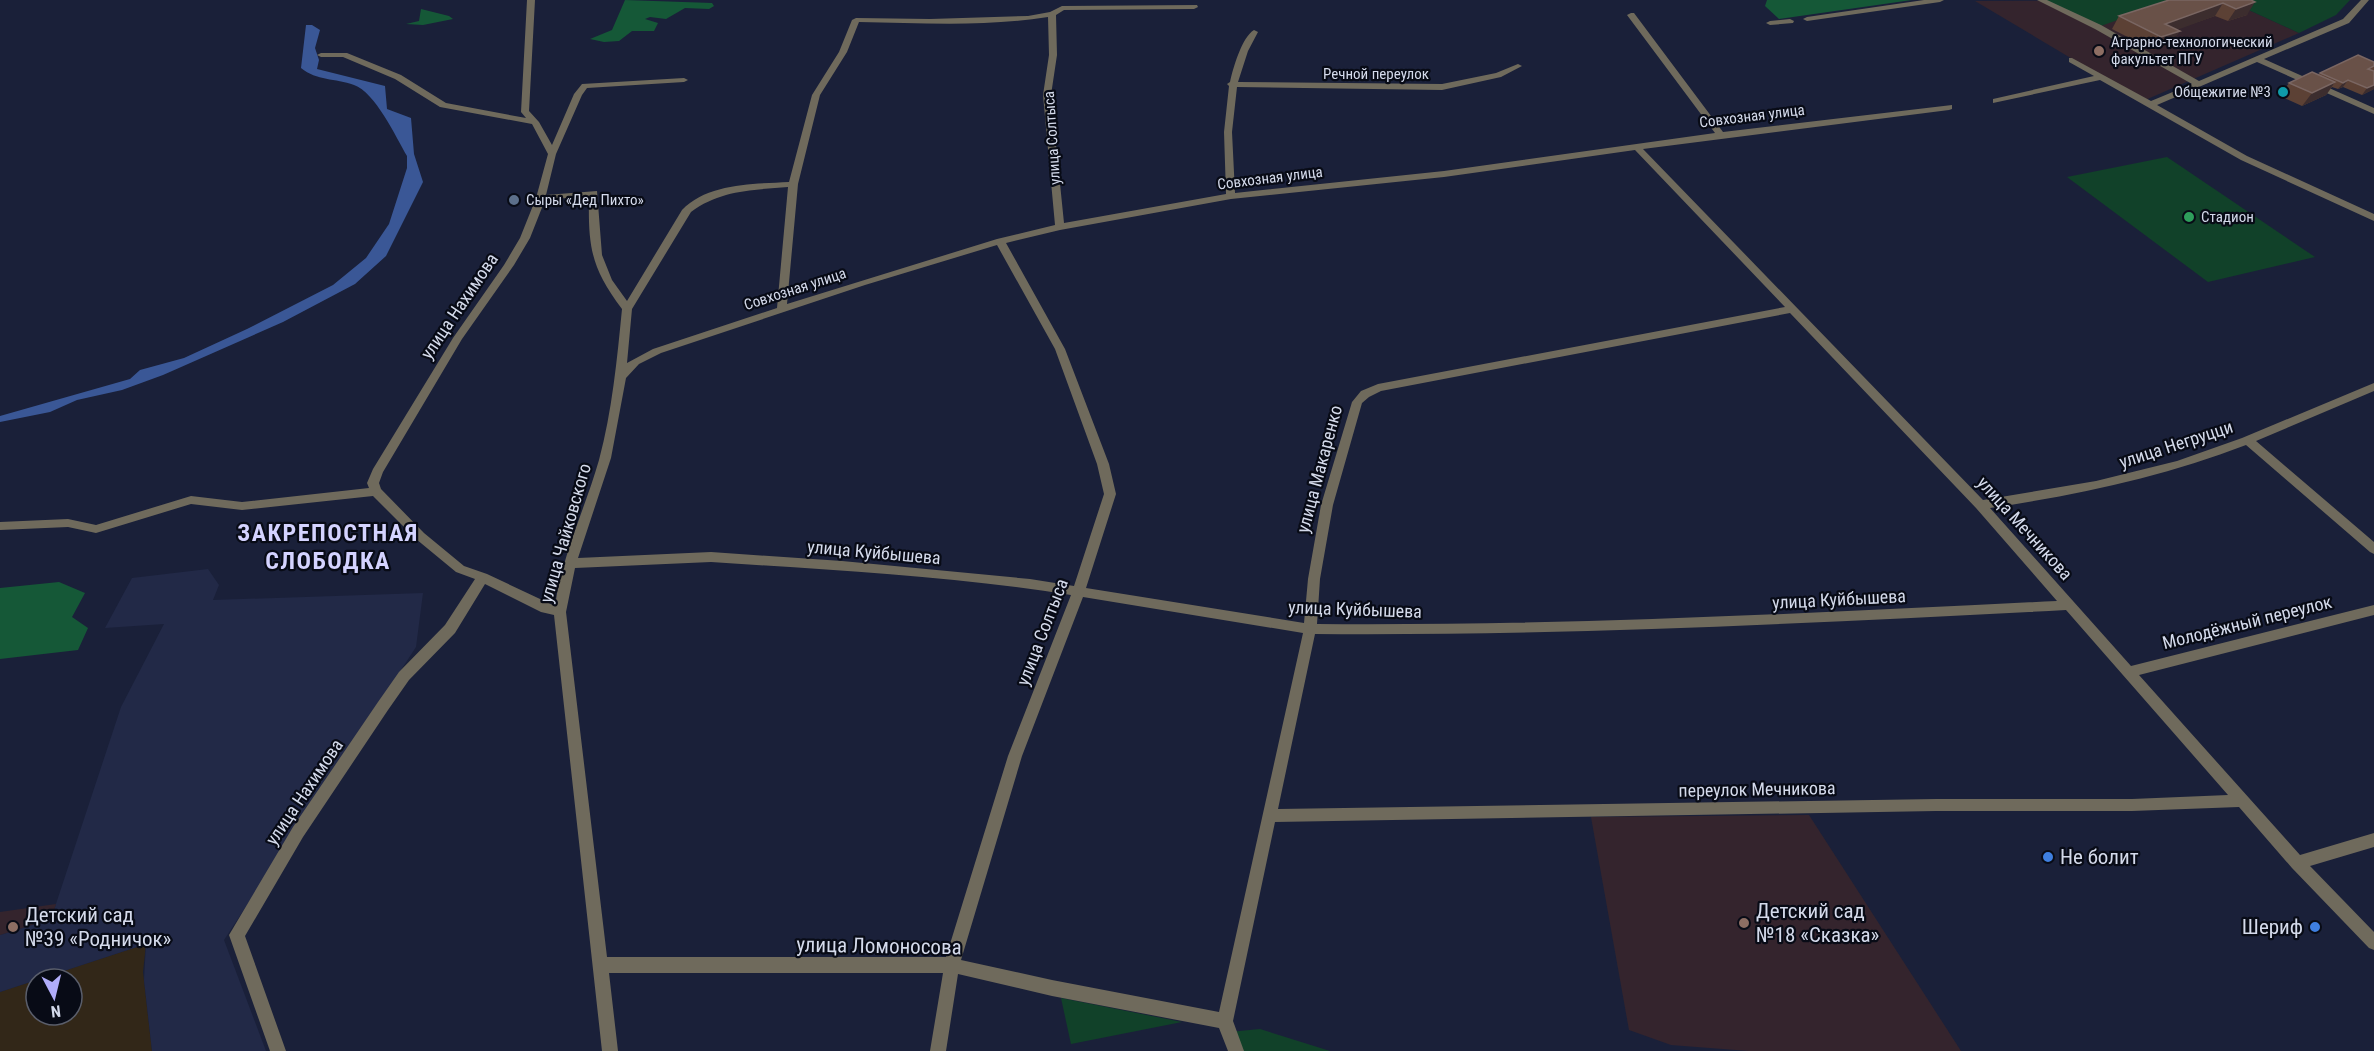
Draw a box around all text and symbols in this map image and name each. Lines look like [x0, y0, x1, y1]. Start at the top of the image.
place label: Аграрно-технологический факультет ПГУ [2111, 33, 2273, 68]
marker: Аграрно-технологический факультет ПГУ [2092, 44, 2106, 58]
street label: Речной переулок [1323, 65, 1429, 83]
place label: Общежитие №3 [2174, 83, 2271, 101]
marker: Общежитие №3 [2276, 85, 2290, 99]
street label: улица Солтыса [1040, 90, 1064, 186]
street label: Совхозная улица [1698, 101, 1806, 131]
street label: Совхозная улица [1216, 163, 1324, 193]
place label: Сыры «Дед Пихто» [526, 191, 644, 209]
marker: Сыры «Дед Пихто» [507, 193, 521, 207]
place label: Стадион [2201, 208, 2254, 226]
marker: Стадион [2182, 210, 2196, 224]
street label: улица Нахимова [416, 249, 502, 363]
street label: Совхозная улица [742, 264, 848, 314]
street label: улица Макаренко [1292, 403, 1346, 535]
street label: улица Негруцци [2117, 416, 2235, 472]
street label: улица Чайковского [535, 461, 595, 605]
street label: улица Мечникова [1973, 472, 2077, 584]
district label: ЗАКРЕПОСТНАЯ СЛОБОДКА [237, 519, 419, 575]
street label: улица Куйбышева [806, 536, 942, 568]
street label: улица Солтыса [1012, 576, 1072, 688]
street label: улица Куйбышева [1772, 585, 1906, 613]
street label: Молодёжный переулок [2160, 591, 2334, 653]
street label: улица Куйбышева [1288, 596, 1422, 622]
street label: улица Нахимова [261, 735, 347, 849]
street label: переулок Мечникова [1678, 777, 1836, 801]
place label: Не болит [2060, 845, 2139, 869]
marker: Не болит [2041, 850, 2055, 864]
place label: Детский сад №18 «Сказка» [1756, 899, 1880, 947]
place label: Детский сад №39 «Родничок» [25, 903, 172, 951]
place label: Шериф [2242, 915, 2303, 939]
marker: Детский сад №18 «Сказка» [1737, 916, 1751, 930]
marker: Детский сад №39 «Родничок» [6, 920, 20, 934]
marker: Шериф [2308, 920, 2322, 934]
street label: улица Ломоносова [796, 933, 962, 959]
north arrow [24, 967, 84, 1027]
text: N [50, 1001, 62, 1021]

